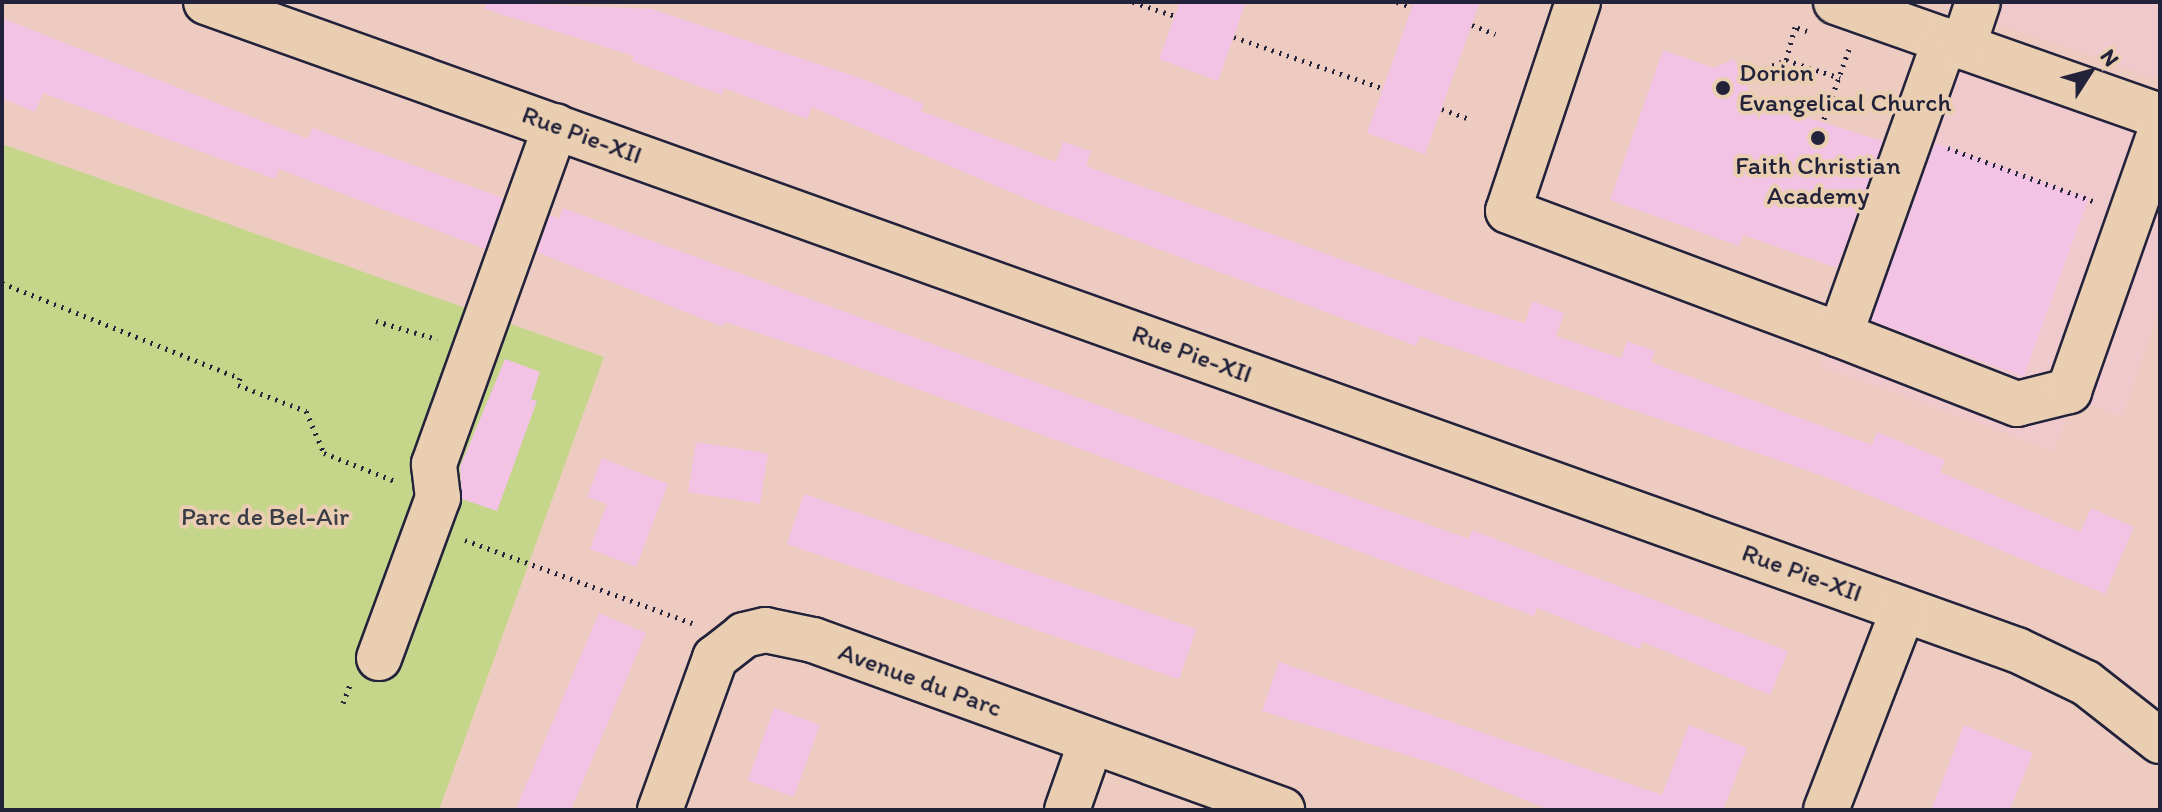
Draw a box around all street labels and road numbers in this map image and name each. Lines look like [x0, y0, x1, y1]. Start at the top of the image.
street label: Rue Pie-XII [518, 99, 646, 171]
street label: Rue Pie-XII [1128, 318, 1256, 390]
street label: Rue Pie-XII [1738, 537, 1866, 609]
street label: Avenue du Parc [834, 636, 1006, 724]

